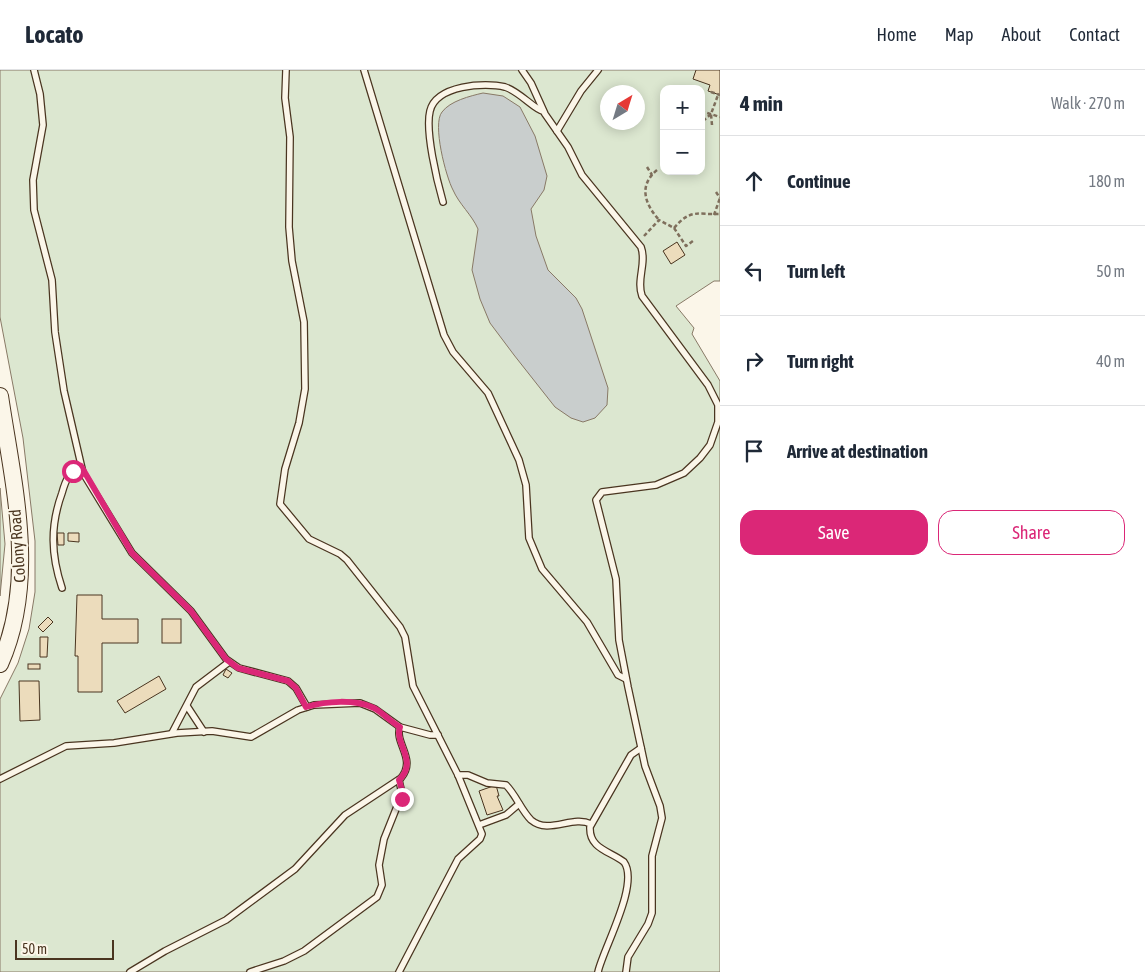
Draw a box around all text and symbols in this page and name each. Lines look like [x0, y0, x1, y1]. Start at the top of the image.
text: Locato [25, 21, 84, 48]
text: Home [877, 24, 917, 45]
text: Map [945, 24, 974, 45]
text: About [1002, 24, 1041, 45]
text: Contact [1069, 24, 1120, 45]
north arrow [600, 85, 645, 130]
map controls [660, 85, 705, 175]
button: + [660, 85, 705, 130]
text: 4 min [740, 91, 783, 115]
text: Walk · 270 m [1051, 94, 1125, 112]
button: − [660, 130, 705, 175]
icon: ahead [740, 167, 768, 195]
text: Continue [787, 170, 851, 192]
text: 180 m [1089, 172, 1125, 190]
icon: left [740, 257, 768, 285]
text: Turn left [787, 260, 845, 282]
text: 50 m [1096, 262, 1125, 280]
icon: right [740, 347, 768, 375]
text: Turn right [787, 350, 854, 372]
text: 40 m [1096, 352, 1125, 370]
icon: arrive [740, 437, 768, 465]
text: Arrive at destination [787, 440, 928, 462]
route start [62, 460, 85, 483]
street label: Colony Road [5, 509, 30, 583]
button: Save [740, 510, 928, 555]
button: Share [938, 510, 1125, 555]
route end [391, 788, 414, 811]
scale bar [15, 937, 114, 960]
text: 50 m [22, 941, 47, 957]

